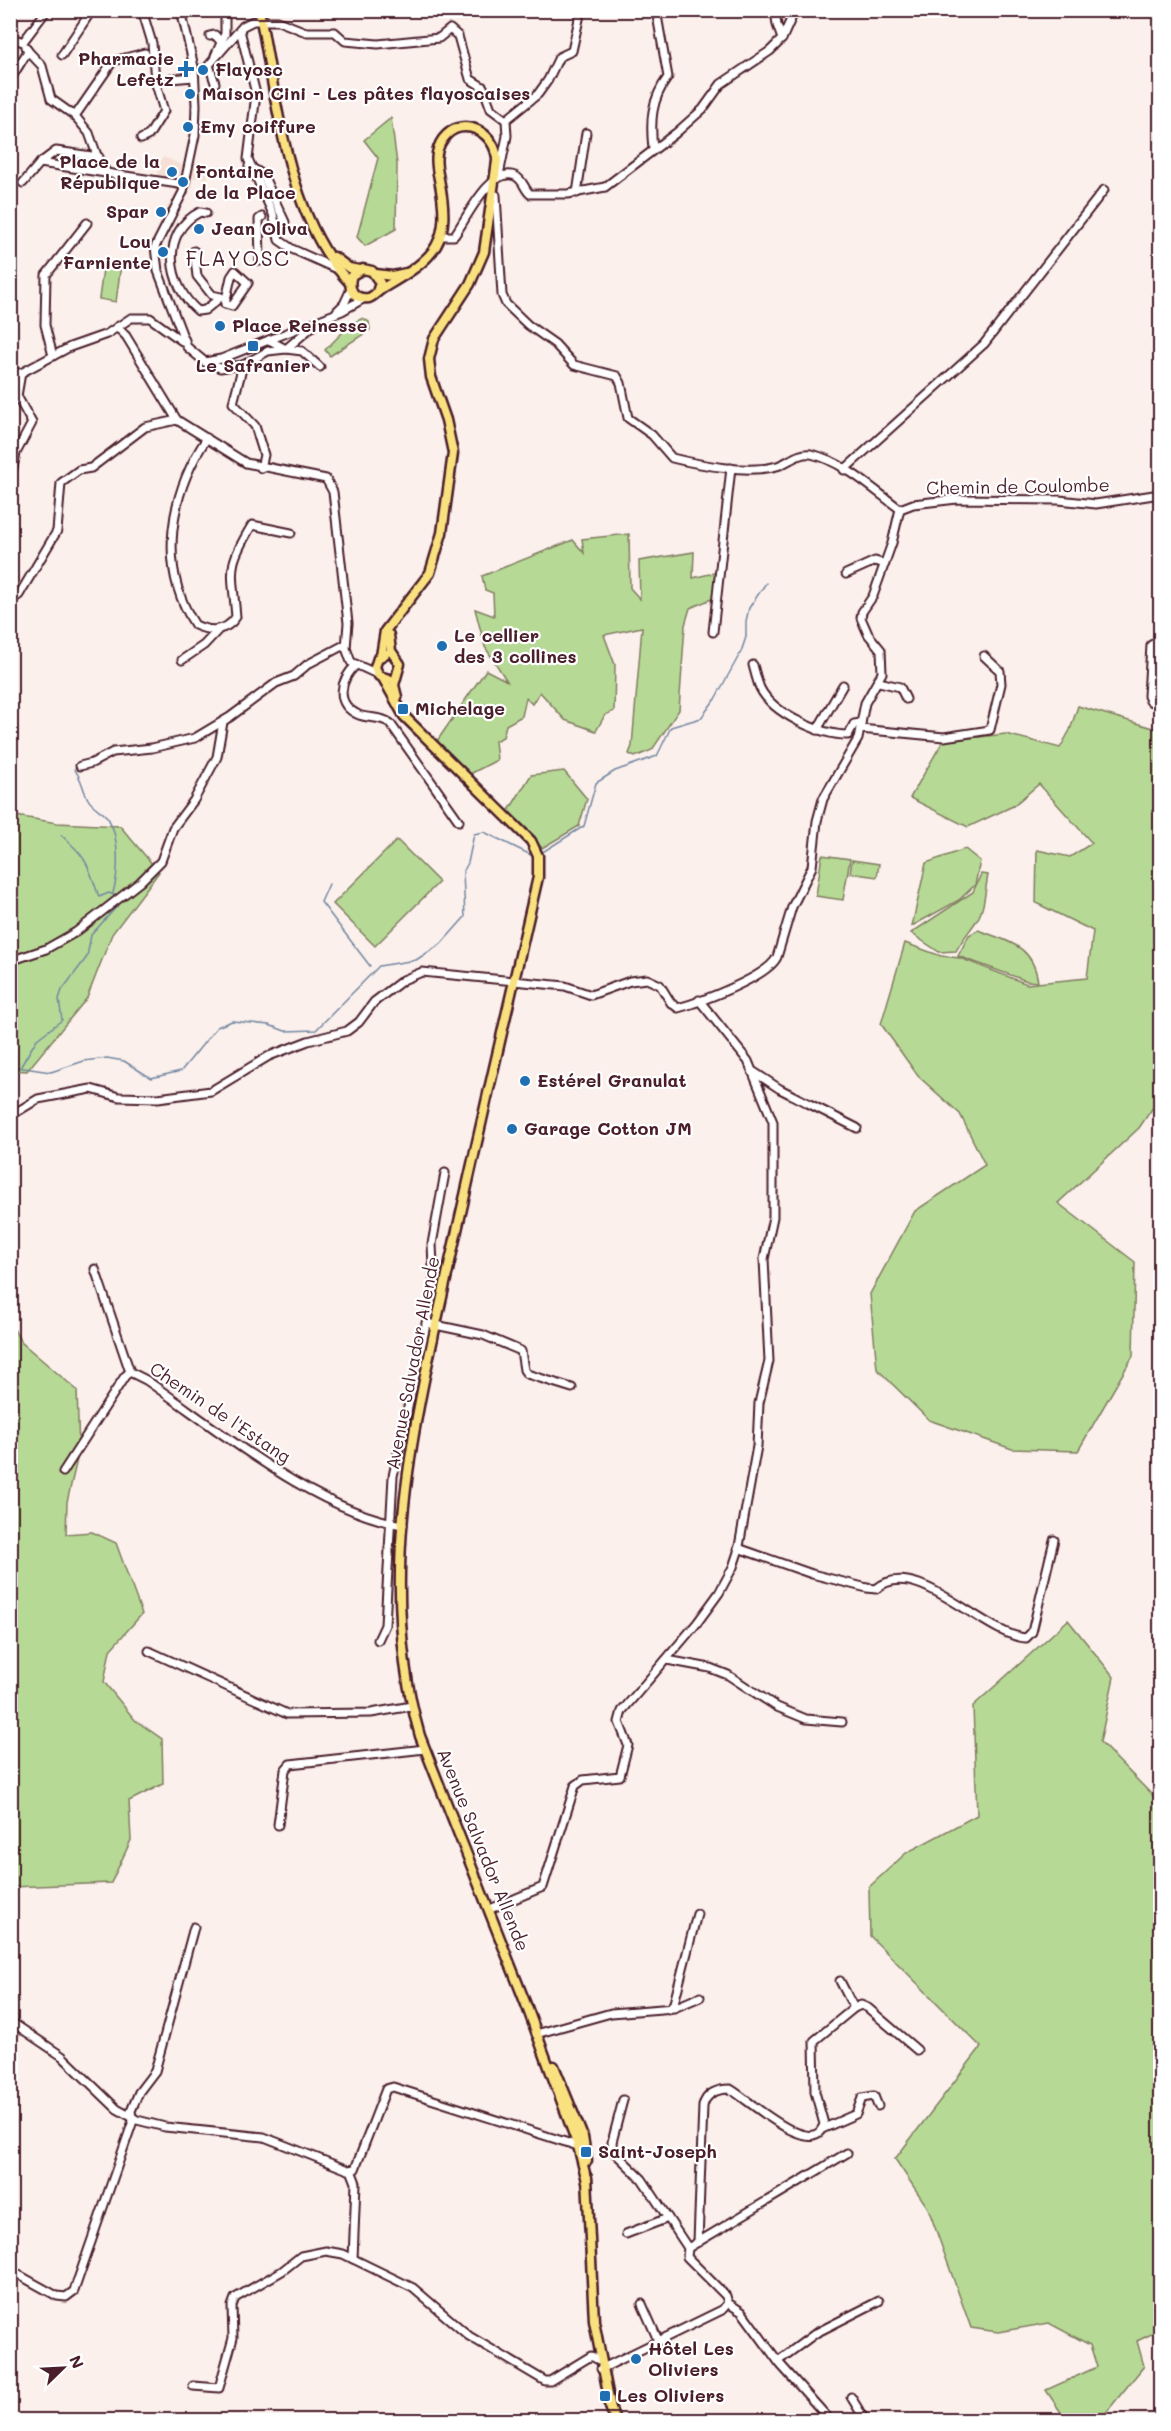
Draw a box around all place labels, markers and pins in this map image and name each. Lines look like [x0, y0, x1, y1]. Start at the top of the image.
place label: Pharmacie Lefetz [78, 46, 174, 91]
place label: Flayosc [215, 57, 283, 81]
marker: Pharmacie Lefetz [179, 62, 193, 76]
marker: Flayosc [196, 63, 210, 77]
place label: Maison Cini - Les pâtes flayoscaises [202, 81, 530, 105]
marker: Maison Cini - Les pâtes flayoscaises [183, 87, 197, 101]
place label: Emy coiffure [200, 114, 316, 138]
marker: Emy coiffure [181, 120, 195, 134]
place label: Place de la République [59, 149, 160, 194]
place label: Fontaine de la Place [195, 159, 296, 204]
marker: Place de la République [165, 165, 179, 179]
marker: Fontaine de la Place [176, 175, 190, 189]
place label: Spar [106, 199, 149, 223]
marker: Spar [154, 205, 168, 219]
place label: Jean Oliva [211, 216, 308, 240]
marker: Jean Oliva [192, 222, 206, 236]
place label: Lou Farniente [63, 229, 151, 274]
marker: Lou Farniente [156, 245, 170, 259]
place label: Place Reinesse [232, 313, 368, 337]
marker: Place Reinesse [213, 319, 227, 333]
marker: Le Safranier [246, 339, 260, 353]
place label: Le Safranier [196, 353, 310, 377]
place label: Le cellier des 3 collines [454, 623, 577, 668]
marker: Le cellier des 3 collines [435, 639, 449, 653]
place label: Michelage [415, 696, 505, 720]
marker: Michelage [396, 702, 410, 716]
place label: Estérel Granulat [537, 1068, 687, 1092]
marker: Estérel Granulat [518, 1074, 532, 1088]
place label: Garage Cotton JM [524, 1116, 692, 1140]
marker: Garage Cotton JM [505, 1122, 519, 1136]
place label: Saint-Joseph [598, 2139, 717, 2163]
marker: Saint-Joseph [579, 2145, 593, 2159]
place label: Hôtel Les Oliviers [648, 2336, 734, 2381]
marker: Hôtel Les Oliviers [629, 2352, 643, 2366]
place label: Les Oliviers [617, 2383, 724, 2407]
marker: Les Oliviers [598, 2389, 612, 2403]

